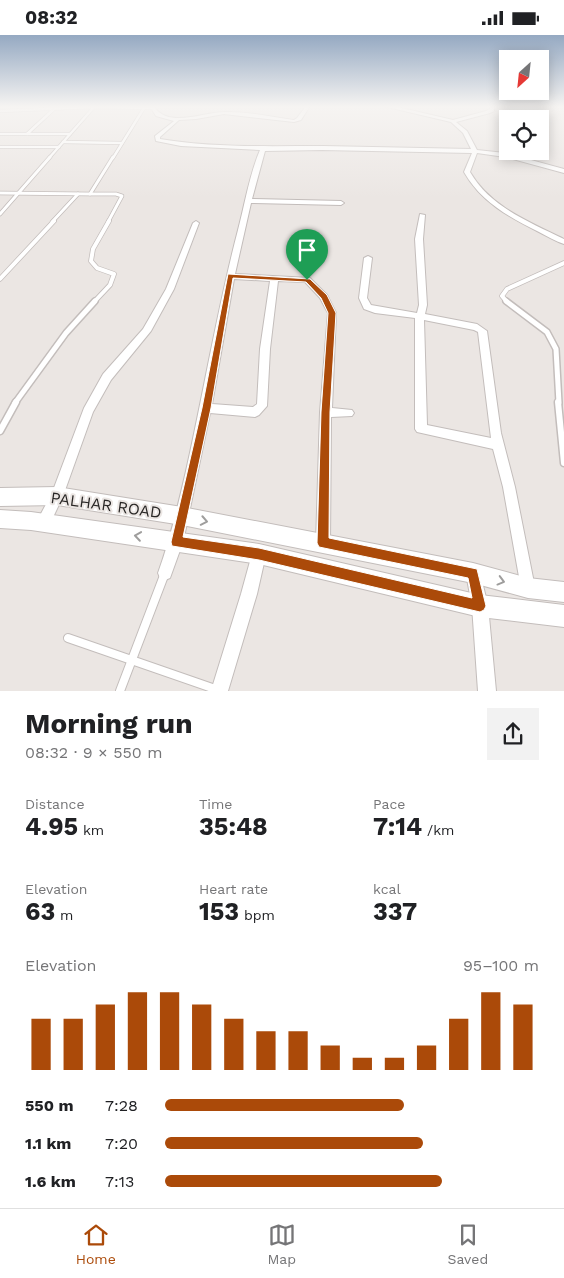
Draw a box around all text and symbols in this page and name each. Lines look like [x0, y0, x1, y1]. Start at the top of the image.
text: 08:32 [25, 6, 77, 29]
north arrow [499, 50, 549, 100]
map controls [499, 50, 549, 160]
button: locate [499, 110, 549, 160]
pin [286, 229, 328, 280]
icon: arrive [293, 236, 321, 264]
street label: PALHAR ROAD [49, 488, 163, 522]
one-way arrow [200, 515, 209, 525]
one-way arrow [134, 532, 142, 542]
one-way arrow [496, 575, 504, 585]
text: Morning run [25, 707, 193, 740]
button: share [487, 708, 539, 760]
text: 08:32 · 9 × 550 m [25, 743, 162, 762]
text: Distance [25, 796, 85, 812]
text: Time [199, 796, 232, 812]
text: Pace [373, 796, 405, 812]
text: 4.95 [25, 812, 78, 841]
text: 35:48 [199, 812, 268, 841]
text: 7:14 [373, 812, 422, 841]
text: km [78, 822, 104, 838]
text: /km [422, 822, 454, 838]
text: Elevation [25, 881, 88, 897]
text: Heart rate [199, 881, 268, 897]
text: kcal [373, 881, 401, 897]
text: 63 [25, 897, 55, 926]
text: 153 [199, 897, 239, 926]
text: 337 [373, 897, 417, 926]
text: m [55, 907, 73, 923]
text: bpm [239, 907, 275, 923]
text: Elevation [25, 956, 96, 975]
text: 95–100 m [463, 956, 539, 975]
text: 550 m [25, 1096, 74, 1115]
text: 7:28 [105, 1096, 138, 1115]
text: 1.1 km [25, 1134, 71, 1153]
text: 7:20 [105, 1134, 138, 1153]
text: 1.6 km [25, 1172, 76, 1191]
text: 7:13 [105, 1172, 134, 1191]
tab: Home [76, 1221, 116, 1267]
tab: Map [267, 1221, 296, 1267]
tab: Saved [448, 1221, 488, 1267]

